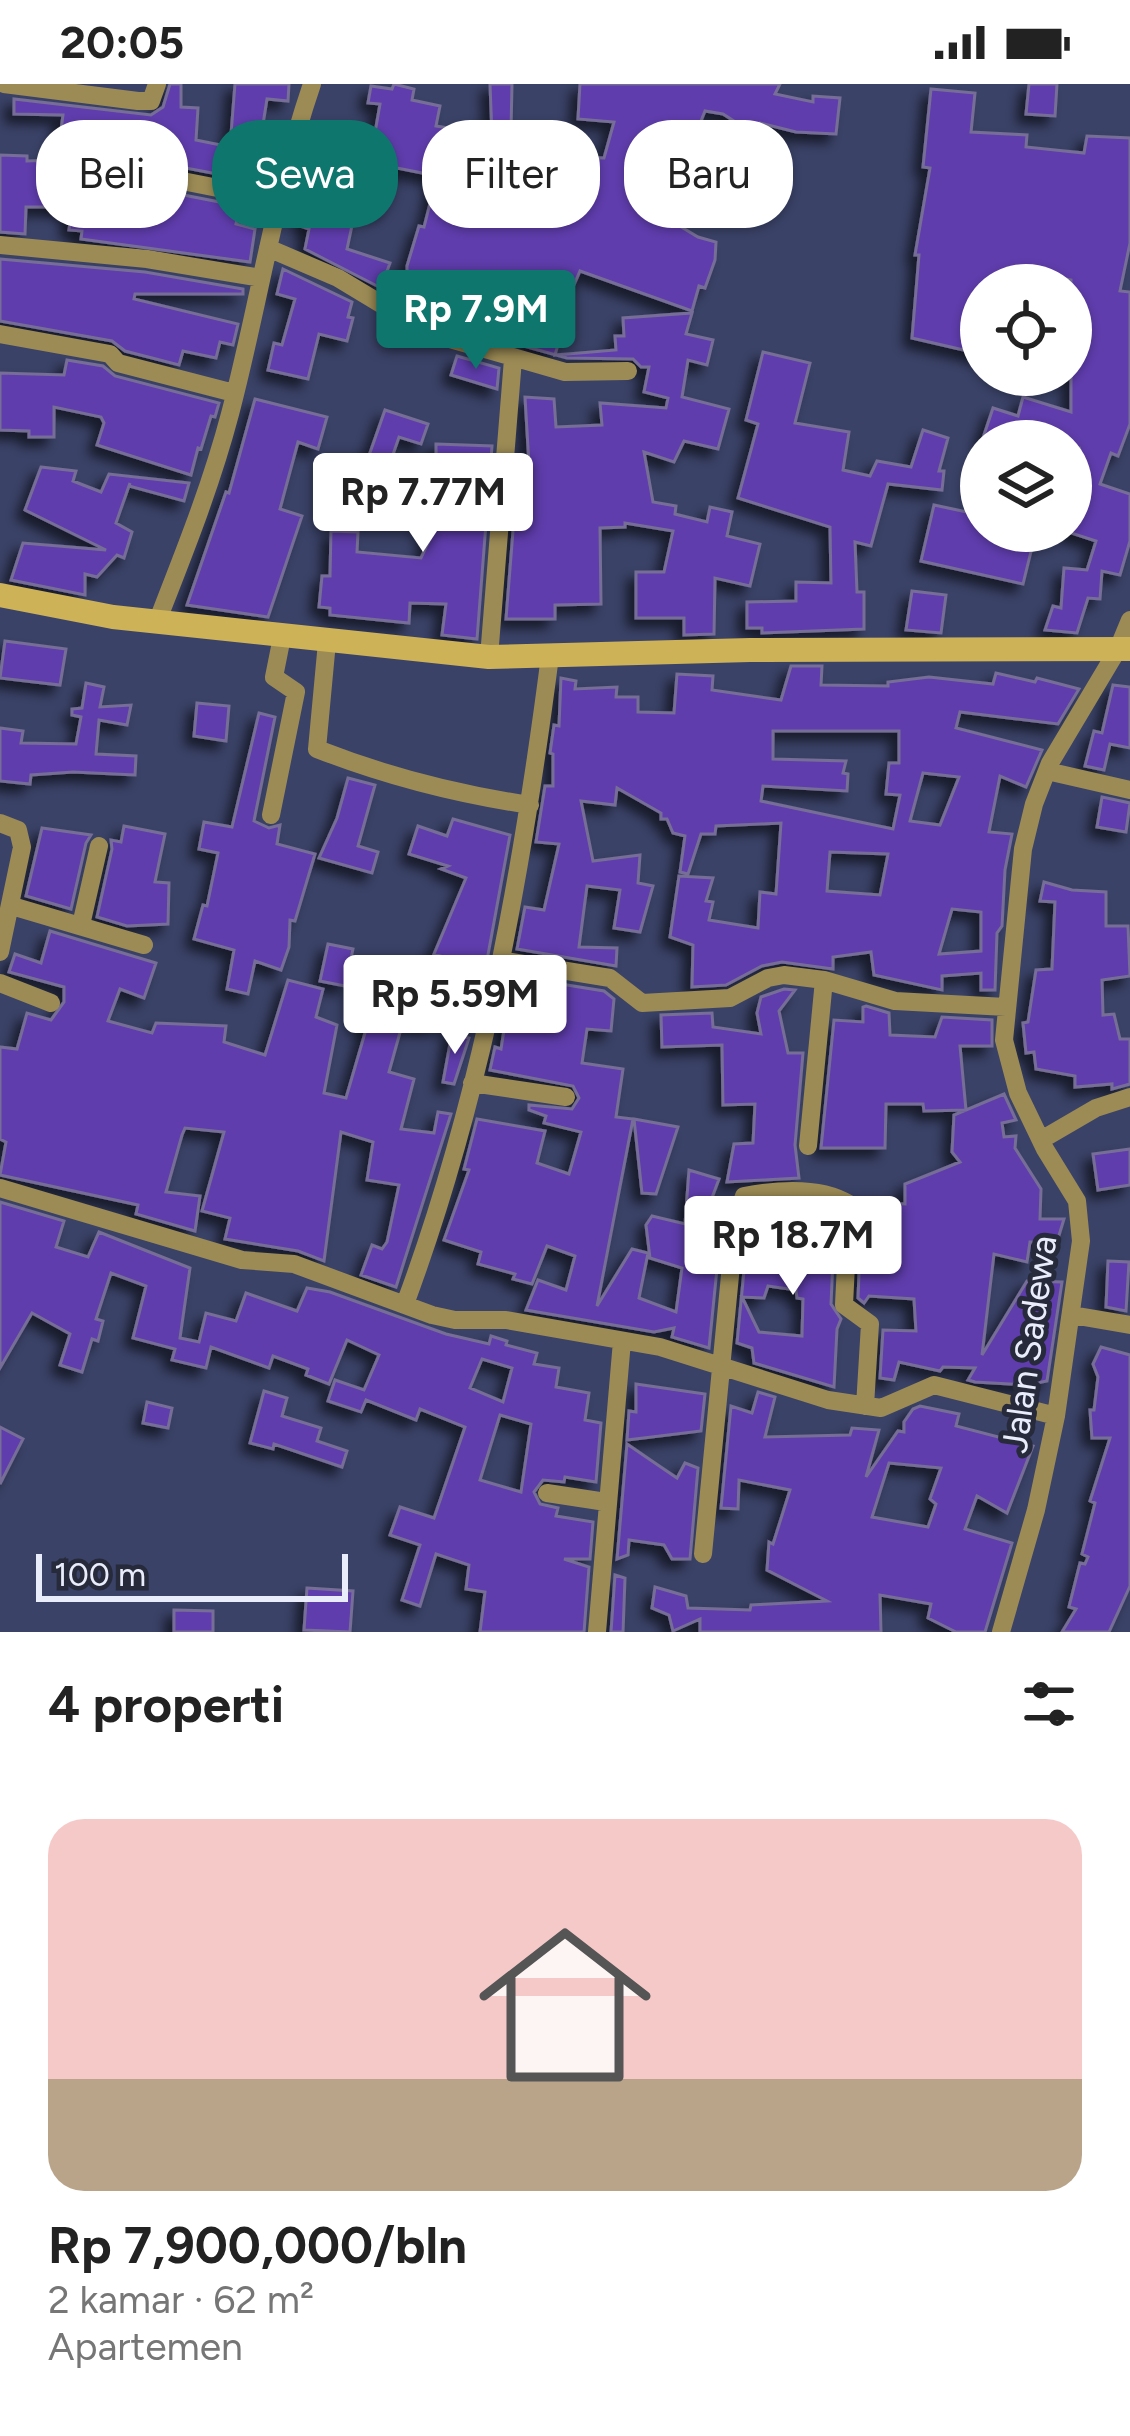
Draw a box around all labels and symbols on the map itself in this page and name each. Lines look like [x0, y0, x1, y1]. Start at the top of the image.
pin: Rp 7.9M [365, 270, 587, 372]
pin: Rp 7.77M [299, 453, 547, 555]
pin: Rp 5.59M [331, 955, 579, 1057]
pin: Rp 18.7M [669, 1196, 917, 1298]
street label: Jalan Sadewa [992, 1233, 1066, 1455]
scale bar [36, 1548, 348, 1601]

